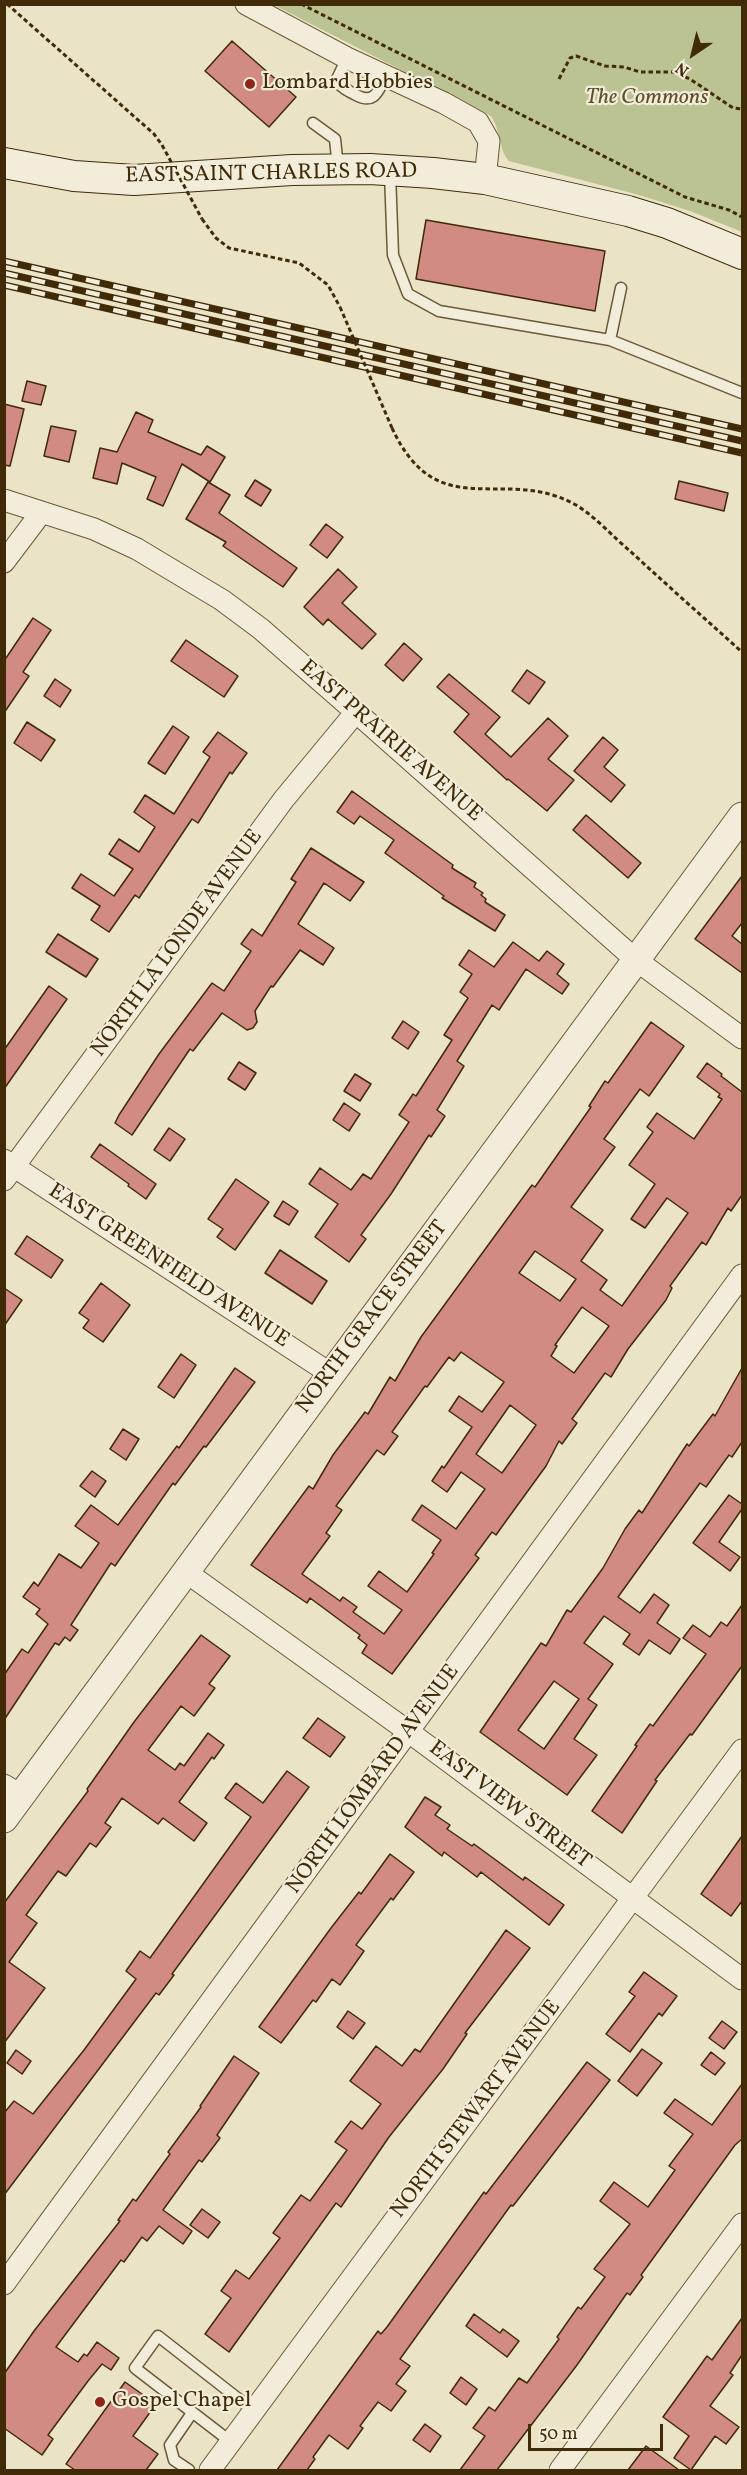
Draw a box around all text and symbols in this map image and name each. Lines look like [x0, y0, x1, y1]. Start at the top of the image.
north arrow [663, 24, 723, 84]
text: N [672, 56, 694, 81]
place label: Lombard Hobbies [262, 71, 433, 97]
marker: Lombard Hobbies [243, 77, 257, 91]
park label: The Commons [586, 86, 708, 112]
street label: EAST SAINT CHARLES ROAD [125, 159, 417, 191]
street label: EAST PRAIRIE AVENUE [293, 655, 487, 829]
street label: NORTH LA LONDE AVENUE [87, 825, 269, 1063]
street label: EAST GREENFIELD AVENUE [43, 1179, 293, 1355]
street label: NORTH GRACE STREET [292, 1216, 454, 1420]
street label: NORTH LOMBARD AVENUE [282, 1660, 466, 1900]
street label: EAST VIEW STREET [423, 1736, 595, 1876]
street label: NORTH STEWART AVENUE [386, 1996, 568, 2224]
place label: Gospel Chapel [112, 2389, 251, 2415]
marker: Gospel Chapel [93, 2395, 107, 2409]
scale bar [531, 2412, 666, 2450]
text: 50 m [539, 2422, 578, 2447]

